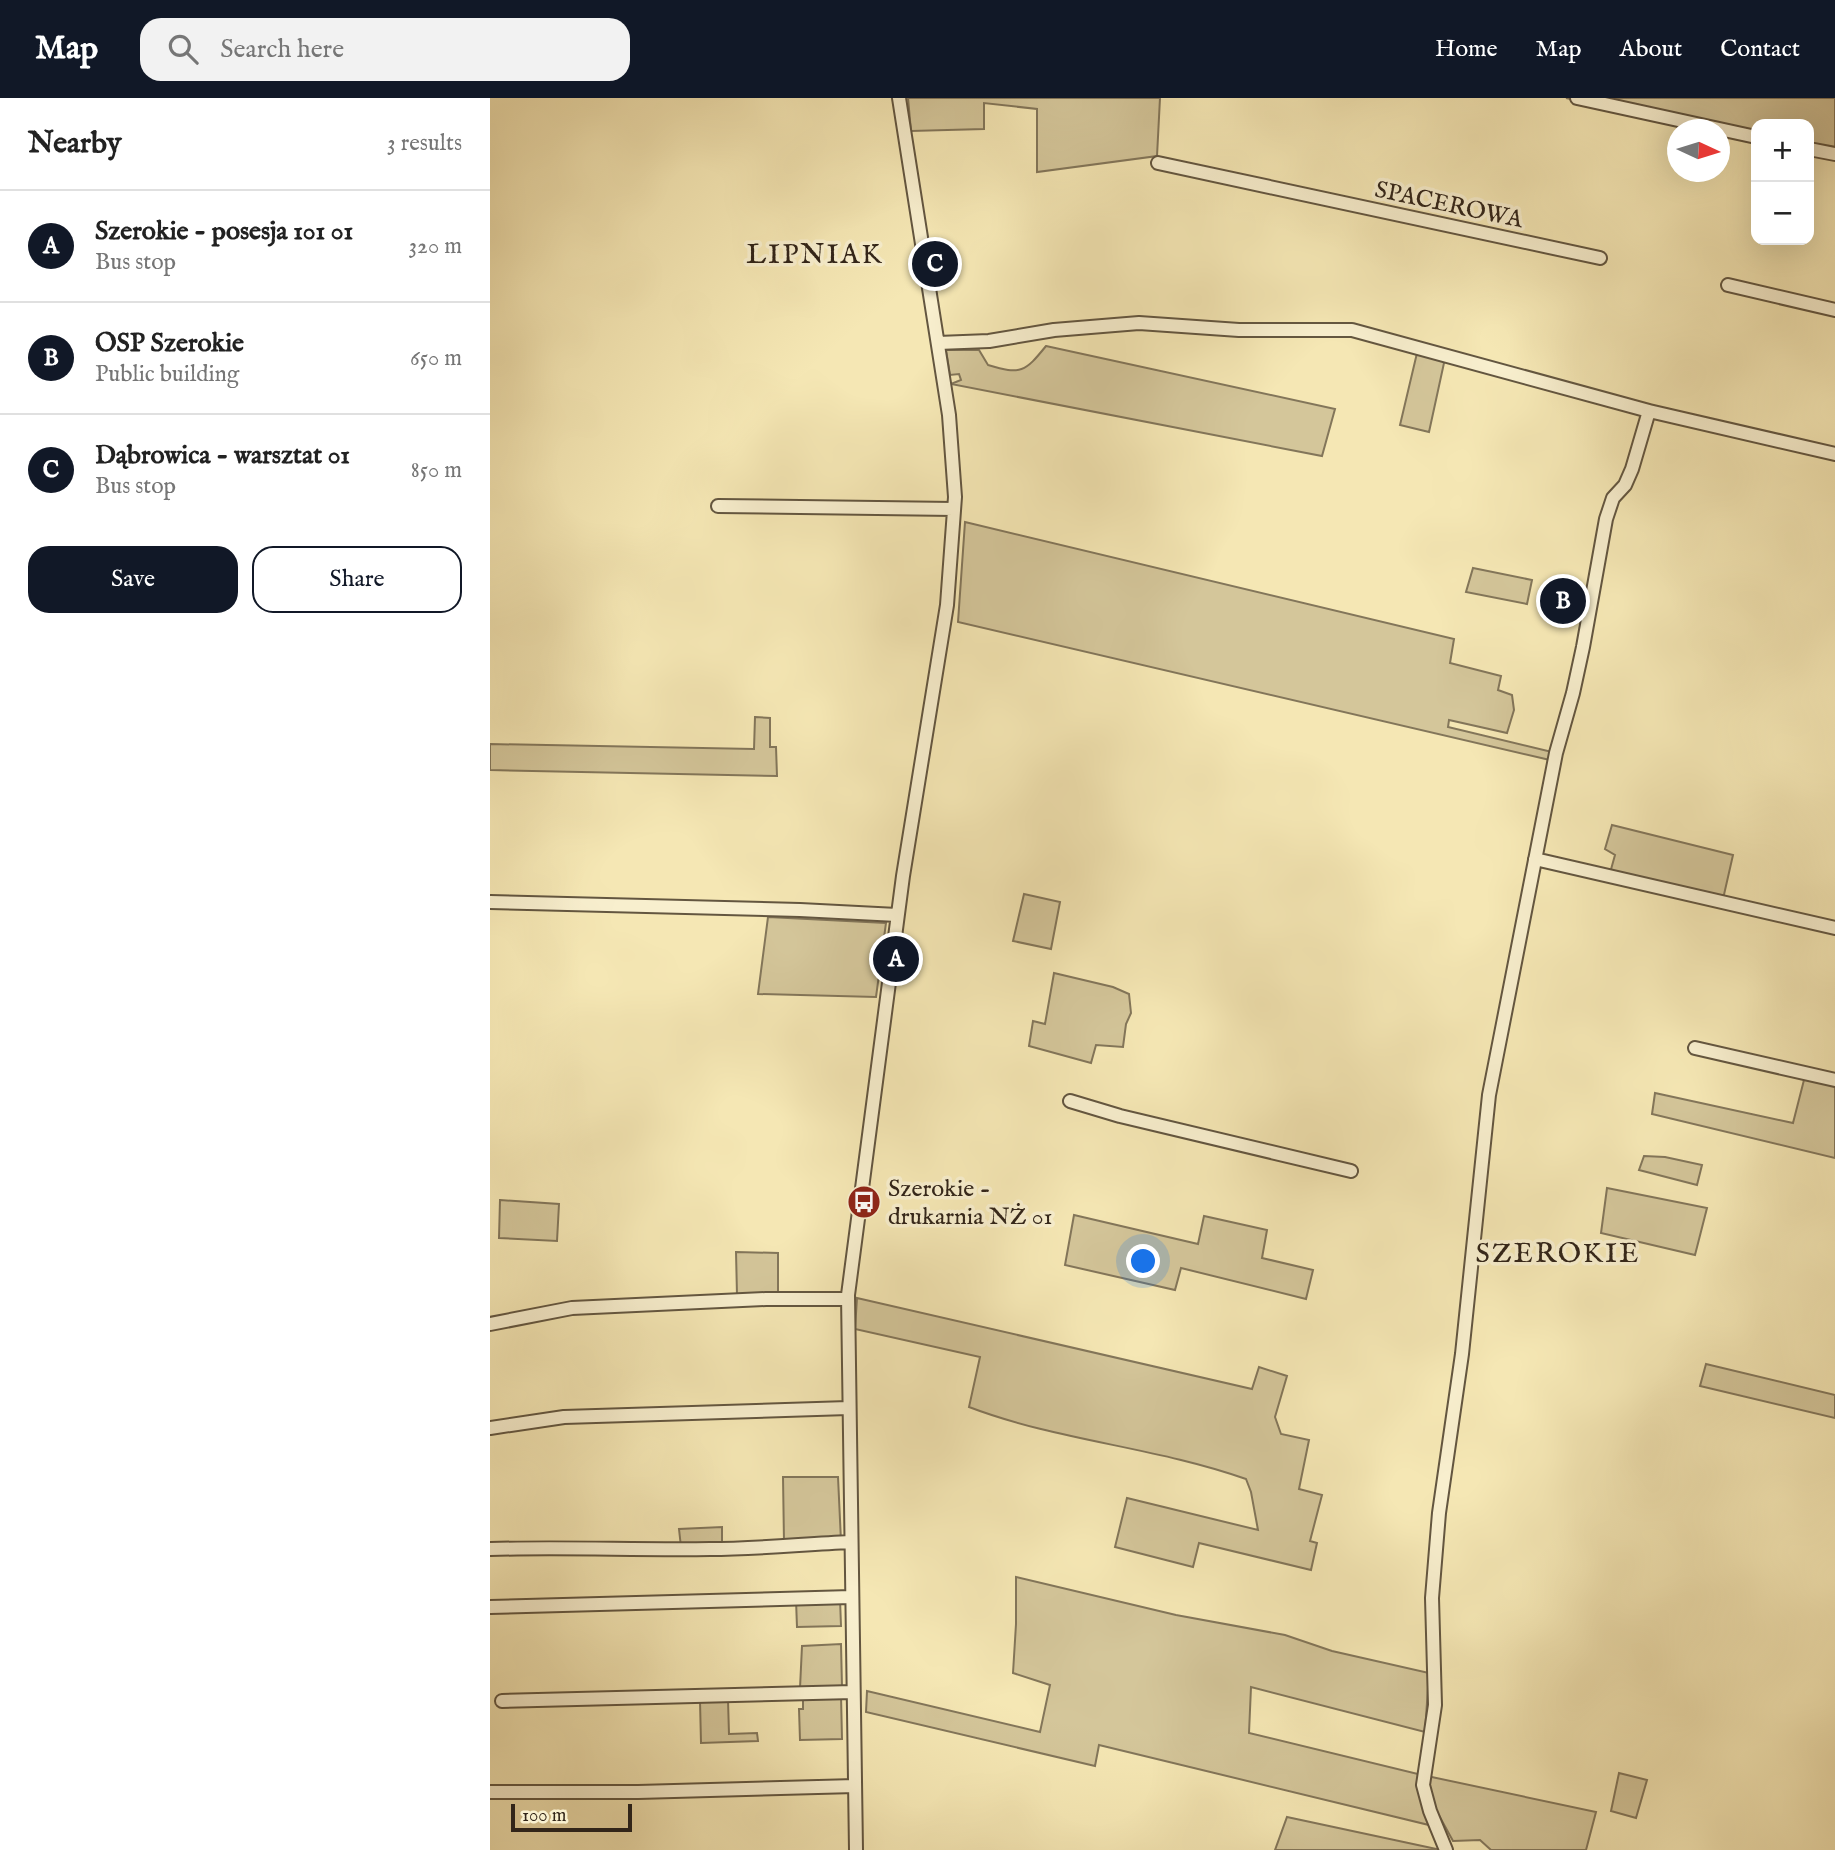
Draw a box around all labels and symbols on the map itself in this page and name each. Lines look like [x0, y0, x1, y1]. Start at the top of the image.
north arrow [1667, 119, 1730, 182]
street label: SPACEROWA [1372, 175, 1526, 236]
district label: LIPNIAK [746, 238, 884, 273]
pin: C [912, 238, 958, 290]
pin: B [1540, 575, 1586, 627]
pin: A [873, 933, 919, 985]
place label: Szerokie - drukarnia NŻ 01 [888, 1174, 1052, 1233]
bus stop icon: Szerokie - drukarnia NŻ 01 [845, 1183, 883, 1221]
district label: SZEROKIE [1476, 1237, 1640, 1272]
your location [1126, 1244, 1160, 1278]
scale bar [511, 1801, 632, 1833]

